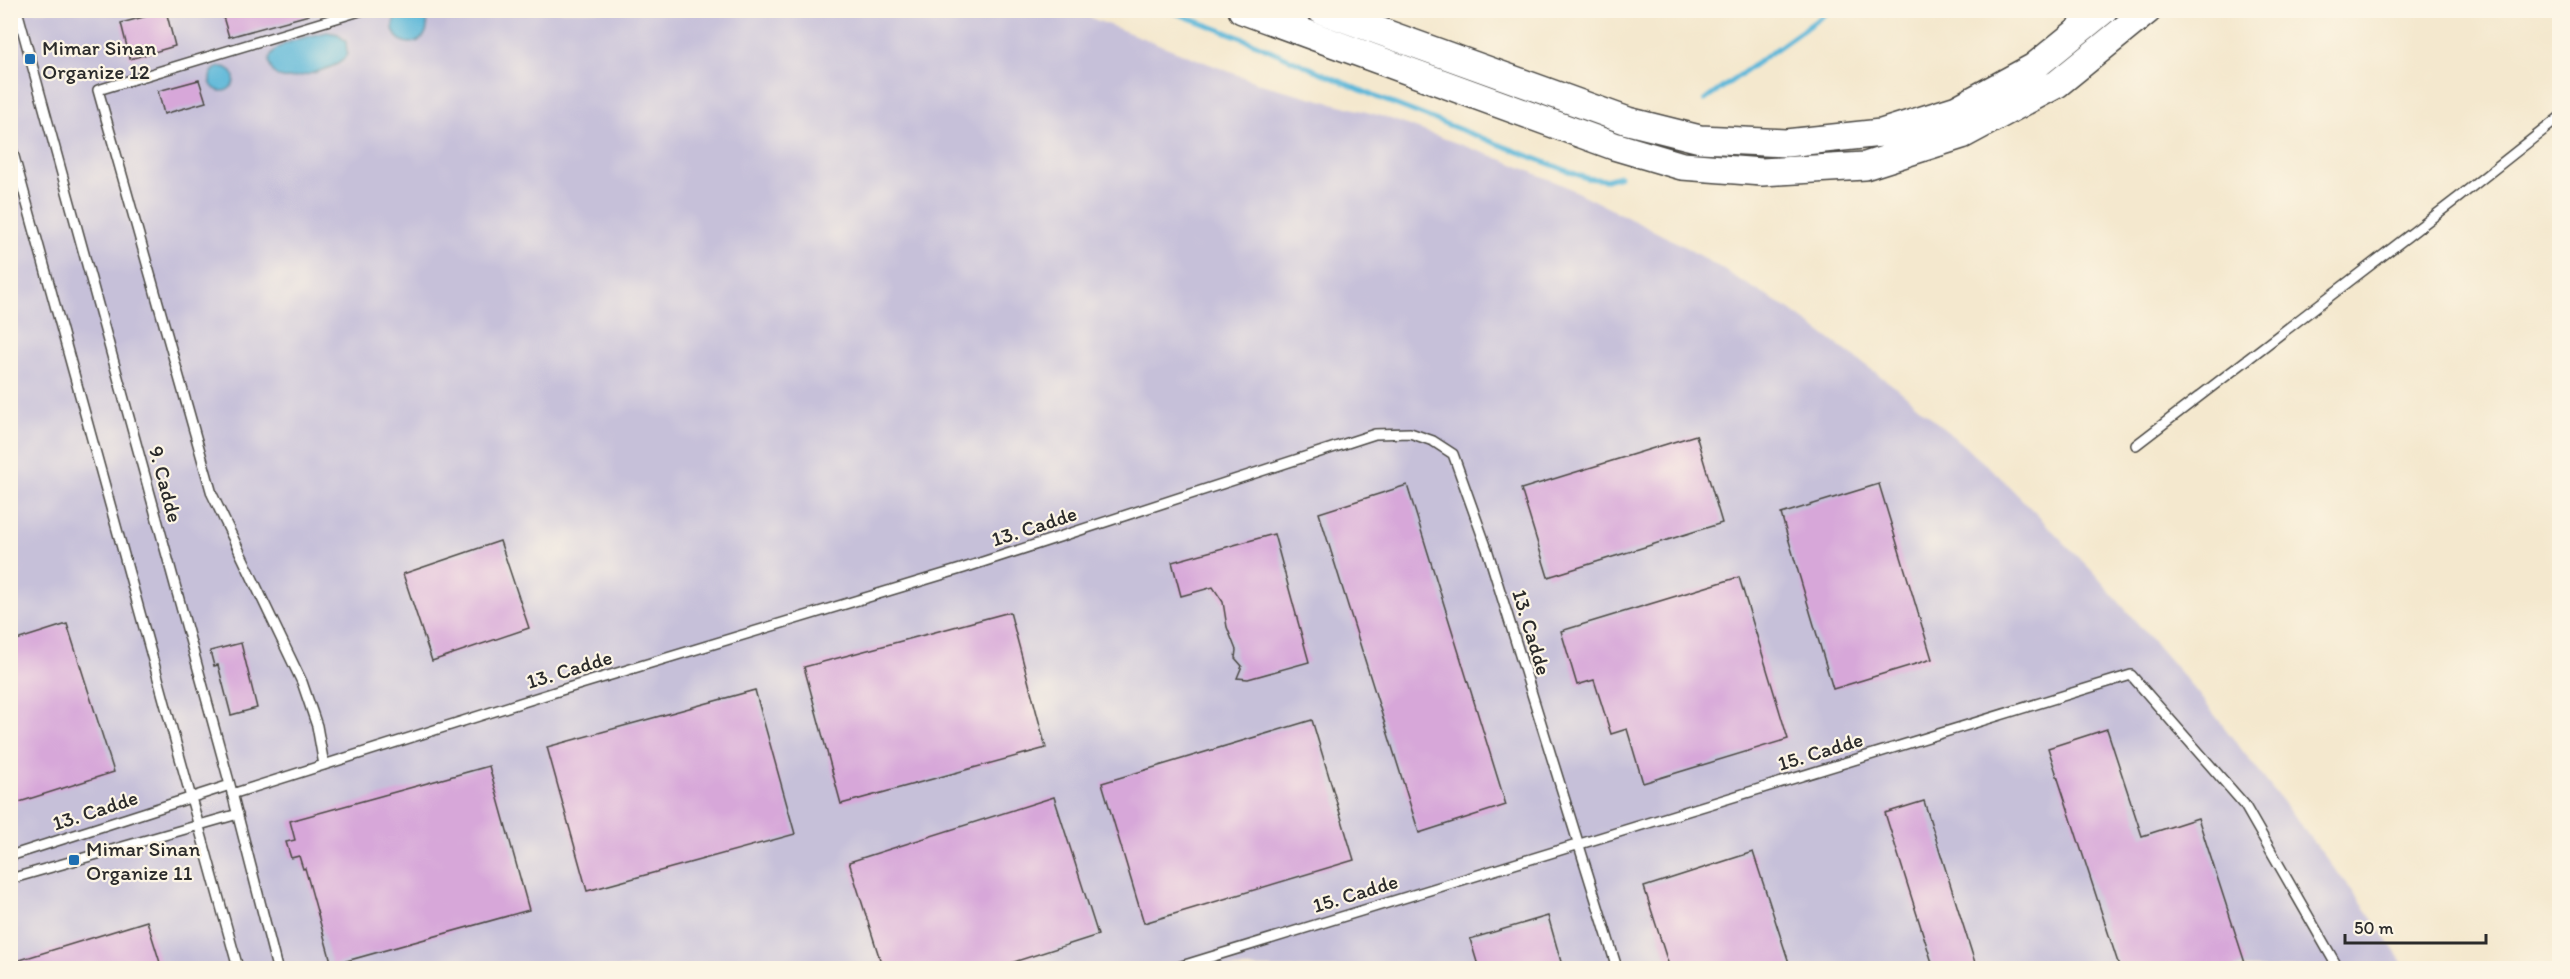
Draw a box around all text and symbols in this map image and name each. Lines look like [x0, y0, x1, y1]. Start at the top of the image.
place label: Mimar Sinan Organize 12 [42, 35, 157, 84]
marker: Mimar Sinan Organize 12 [23, 52, 37, 66]
street label: 9. Cadde [144, 443, 188, 525]
street label: 13. Cadde [988, 500, 1080, 552]
street label: 13. Cadde [1507, 586, 1557, 678]
street label: 13. Cadde [523, 644, 615, 694]
street label: 15. Cadde [1774, 726, 1866, 776]
street label: 13. Cadde [49, 784, 141, 836]
place label: Mimar Sinan Organize 11 [86, 836, 201, 885]
marker: Mimar Sinan Organize 11 [67, 853, 81, 867]
street label: 15. Cadde [1309, 868, 1401, 918]
scale bar [2345, 907, 2486, 945]
text: 50 m [2354, 917, 2394, 939]

